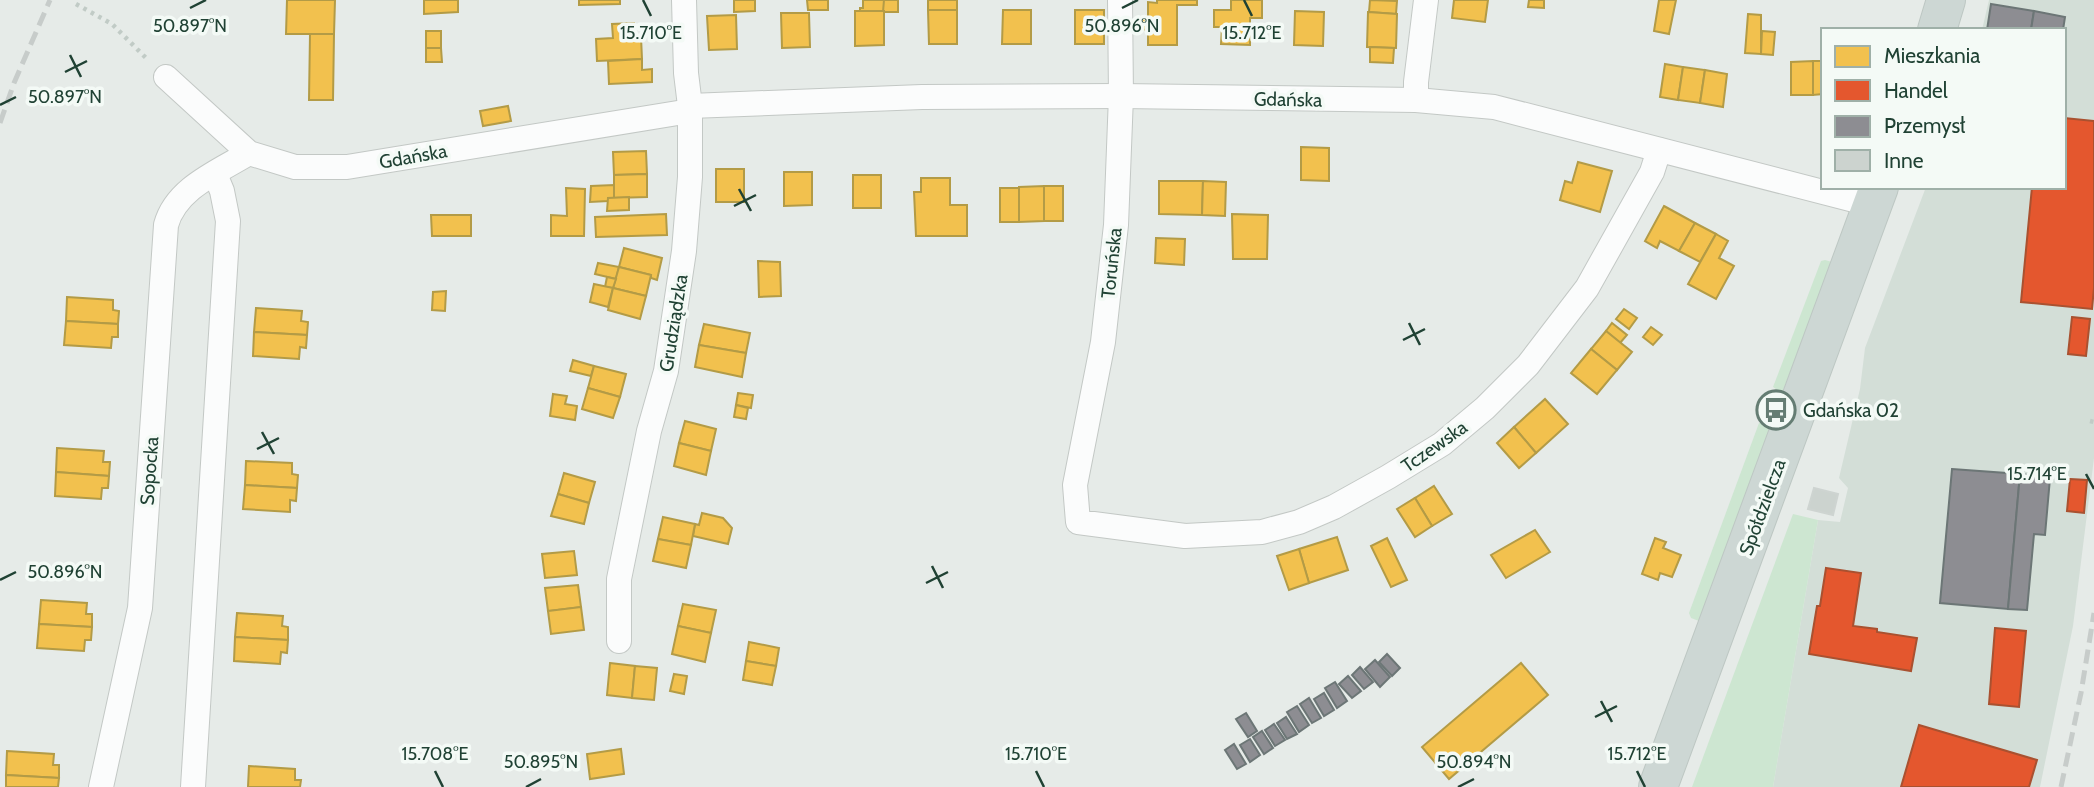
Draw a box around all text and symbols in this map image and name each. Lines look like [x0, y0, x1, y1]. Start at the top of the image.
text: 50.897°N [153, 15, 227, 37]
text: 50.896°N [1085, 15, 1159, 37]
text: 15.710°E [620, 22, 682, 44]
text: 15.712°E [1223, 22, 1281, 44]
legend [1821, 28, 2066, 189]
text: Mieszkania [1884, 43, 1980, 68]
text: Handel [1884, 78, 1948, 103]
text: 50.897°N [28, 86, 102, 108]
street label: Gdańska [1254, 87, 1322, 112]
text: Przemysł [1884, 113, 1965, 138]
street label: Gdańska [377, 139, 449, 174]
text: Inne [1884, 148, 1924, 173]
street label: Toruńska [1096, 227, 1127, 300]
street label: Grudziądzka [654, 273, 693, 373]
bus stop icon: Gdańska 02 [1755, 389, 1797, 431]
place label: Gdańska 02 [1803, 399, 1899, 422]
street label: Tczewska [1397, 416, 1472, 477]
street label: Sopocka [136, 436, 163, 506]
street label: Spółdzielcza [1734, 456, 1791, 558]
text: 15.714°E [2007, 463, 2067, 485]
text: 50.896°N [28, 561, 102, 583]
text: 15.708°E [402, 743, 468, 765]
text: 15.710°E [1005, 743, 1067, 765]
text: 15.712°E [1608, 743, 1666, 765]
text: 50.895°N [504, 751, 578, 773]
text: 50.894°N [1437, 751, 1511, 773]

